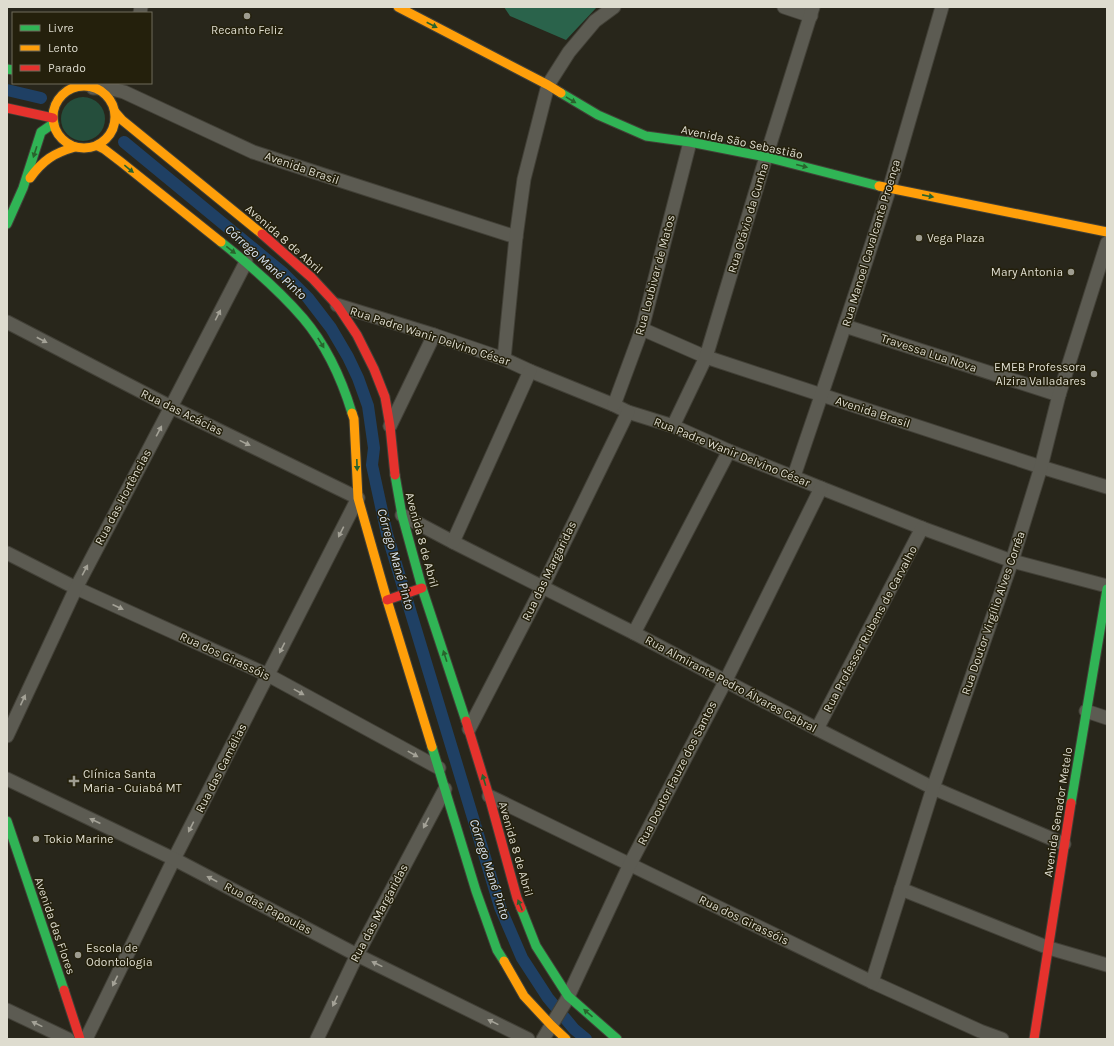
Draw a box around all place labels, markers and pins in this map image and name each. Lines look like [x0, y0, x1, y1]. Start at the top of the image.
marker: Recanto Feliz [242, 11, 252, 21]
place label: Recanto Feliz [211, 23, 283, 37]
place label: Vega Plaza [927, 231, 985, 245]
marker: Vega Plaza [914, 233, 924, 243]
place label: Mary Antonia [991, 265, 1063, 279]
marker: Mary Antonia [1066, 267, 1076, 277]
place label: EMEB Professora Alzira Valladares [994, 360, 1086, 388]
marker: EMEB Professora Alzira Valladares [1089, 369, 1099, 379]
place label: Clínica Santa Maria - Cuiabá MT [83, 767, 182, 795]
marker: Clínica Santa Maria - Cuiabá MT [68, 775, 80, 787]
place label: Tokio Marine [44, 832, 113, 846]
marker: Tokio Marine [31, 834, 41, 844]
place label: Escola de Odontologia [86, 941, 153, 969]
marker: Escola de Odontologia [73, 950, 83, 960]

